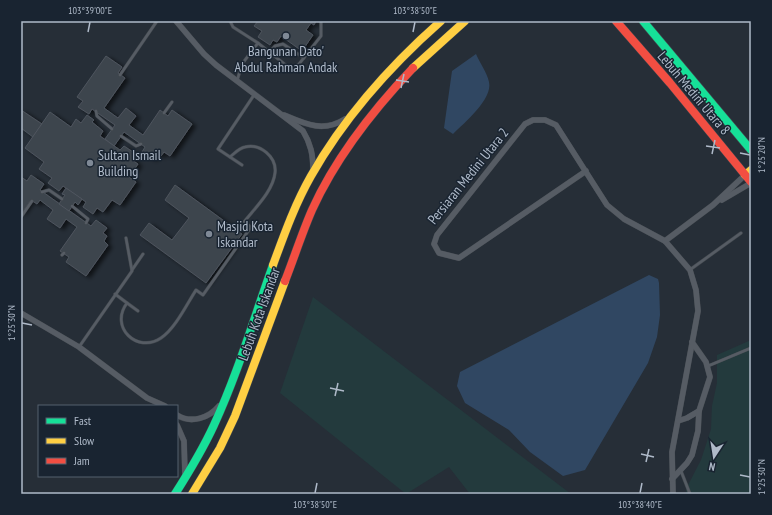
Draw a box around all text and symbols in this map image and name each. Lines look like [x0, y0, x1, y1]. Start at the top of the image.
text: 103°39'00"E [68, 4, 112, 17]
text: 103°38'50"E [393, 4, 437, 17]
marker: Bangunan Dato' Abdul Rahman Andak [281, 31, 291, 41]
place label: Bangunan Dato' Abdul Rahman Andak [235, 42, 338, 76]
street label: Lebuh Medini Utara 8 [654, 48, 734, 138]
street label: Persiaran Medini Utara 2 [424, 124, 512, 228]
text: 1°25'20"N [755, 137, 768, 173]
place label: Sultan Ismail Building [98, 146, 162, 180]
marker: Sultan Ismail Building [85, 158, 95, 168]
place label: Masjid Kota Iskandar [217, 217, 273, 251]
marker: Masjid Kota Iskandar [204, 229, 214, 239]
street label: Lebuh Kota Iskandar [234, 265, 284, 363]
text: 1°25'30"N [5, 305, 18, 341]
legend [38, 405, 178, 477]
text: Fast [74, 413, 92, 428]
text: Slow [74, 433, 95, 448]
north arrow [694, 437, 734, 477]
text: Jam [73, 453, 90, 468]
text: N [708, 459, 716, 474]
text: 1°25'30"N [755, 459, 768, 495]
text: 103°38'50"E [293, 498, 337, 511]
text: 103°38'40"E [618, 498, 662, 511]

